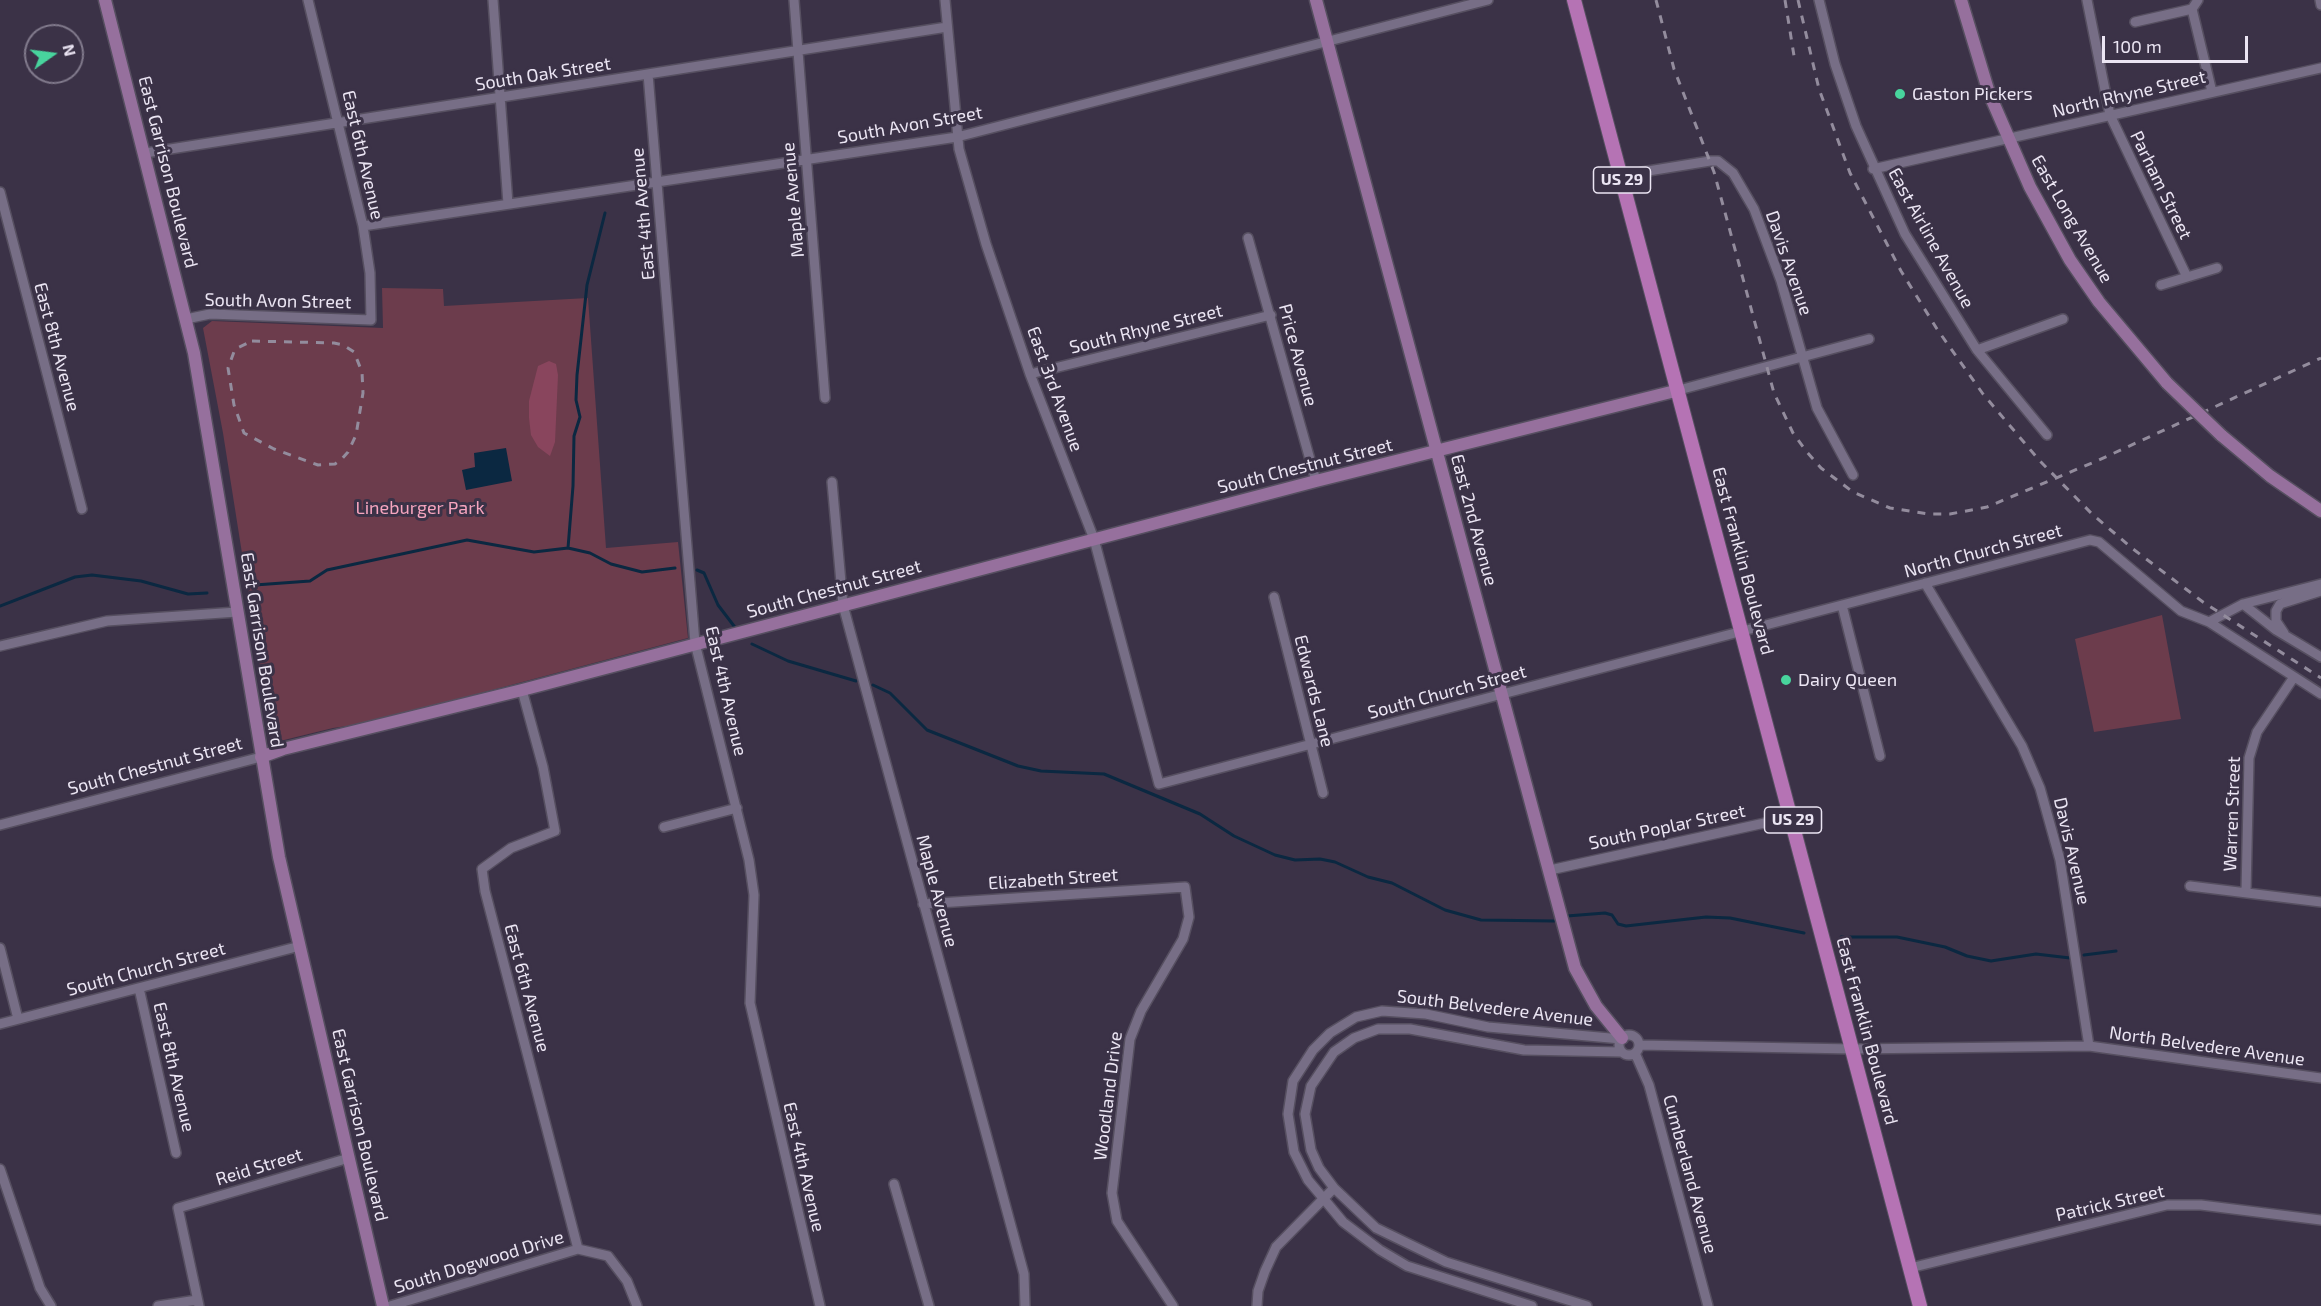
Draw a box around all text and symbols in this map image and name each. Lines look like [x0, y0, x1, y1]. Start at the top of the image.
north arrow [24, 24, 84, 84]
scale bar [2105, 24, 2250, 62]
text: 100 m [2113, 35, 2162, 57]
text: N [59, 42, 81, 58]
street label: South Oak Street [474, 53, 612, 95]
street label: North Rhyne Street [2050, 66, 2208, 122]
street label: East Garrison Boulevard [134, 74, 202, 270]
place label: Gaston Pickers [1912, 83, 2033, 105]
marker: Gaston Pickers [1893, 87, 1907, 101]
street label: East 6th Avenue [338, 88, 388, 222]
street label: South Avon Street [836, 102, 984, 148]
street label: Parham Street [2125, 127, 2197, 243]
street label: Maple Avenue [777, 142, 809, 258]
street label: East 4th Avenue [626, 147, 660, 281]
street label: East Long Avenue [2027, 151, 2117, 287]
street label: East Airline Avenue [1883, 164, 1979, 312]
road number: US 29 [1594, 167, 1650, 193]
street label: Davis Avenue [1761, 208, 1817, 318]
street label: East 8th Avenue [29, 280, 85, 414]
street label: South Avon Street [204, 289, 352, 313]
street label: South Rhyne Street [1067, 300, 1225, 358]
street label: Price Avenue [1274, 302, 1322, 408]
street label: East 3rd Avenue [1022, 323, 1088, 455]
street label: South Chestnut Street [1215, 434, 1395, 498]
street label: East 2nd Avenue [1446, 452, 1502, 588]
street label: East Franklin Boulevard [1708, 465, 1778, 657]
park label: Lineburger Park [355, 497, 485, 519]
street label: North Church Street [1902, 520, 2064, 582]
street label: East Garrison Boulevard [236, 551, 288, 749]
street label: South Chestnut Street [744, 555, 924, 623]
street label: East 4th Avenue [701, 624, 751, 758]
street label: Edwards Lane [1290, 633, 1338, 749]
street label: South Church Street [1365, 660, 1529, 724]
place label: Dairy Queen [1798, 669, 1897, 691]
marker: Dairy Queen [1779, 673, 1793, 687]
street label: South Chestnut Street [65, 732, 245, 800]
street label: Warren Street [2219, 756, 2245, 872]
street label: Davis Avenue [2049, 795, 2095, 907]
street label: South Poplar Street [1587, 800, 1747, 854]
road number: US 29 [1764, 807, 1822, 833]
street label: Maple Avenue [912, 832, 962, 950]
street label: Elizabeth Street [987, 864, 1119, 894]
street label: East 6th Avenue [499, 921, 555, 1055]
street label: East Franklin Boulevard [1832, 935, 1902, 1127]
street label: South Church Street [64, 937, 228, 1001]
street label: South Belvedere Avenue [1396, 985, 1594, 1031]
street label: East 8th Avenue [149, 1000, 199, 1134]
street label: North Belvedere Avenue [2108, 1022, 2306, 1070]
street label: East Garrison Boulevard [327, 1027, 393, 1223]
street label: Woodland Drive [1089, 1030, 1127, 1162]
street label: Cumberland Avenue [1658, 1092, 1722, 1256]
street label: East 4th Avenue [779, 1100, 829, 1234]
street label: Reid Street [213, 1144, 305, 1190]
street label: Patrick Street [2054, 1180, 2166, 1226]
street label: South Dogwood Drive [391, 1226, 567, 1298]

